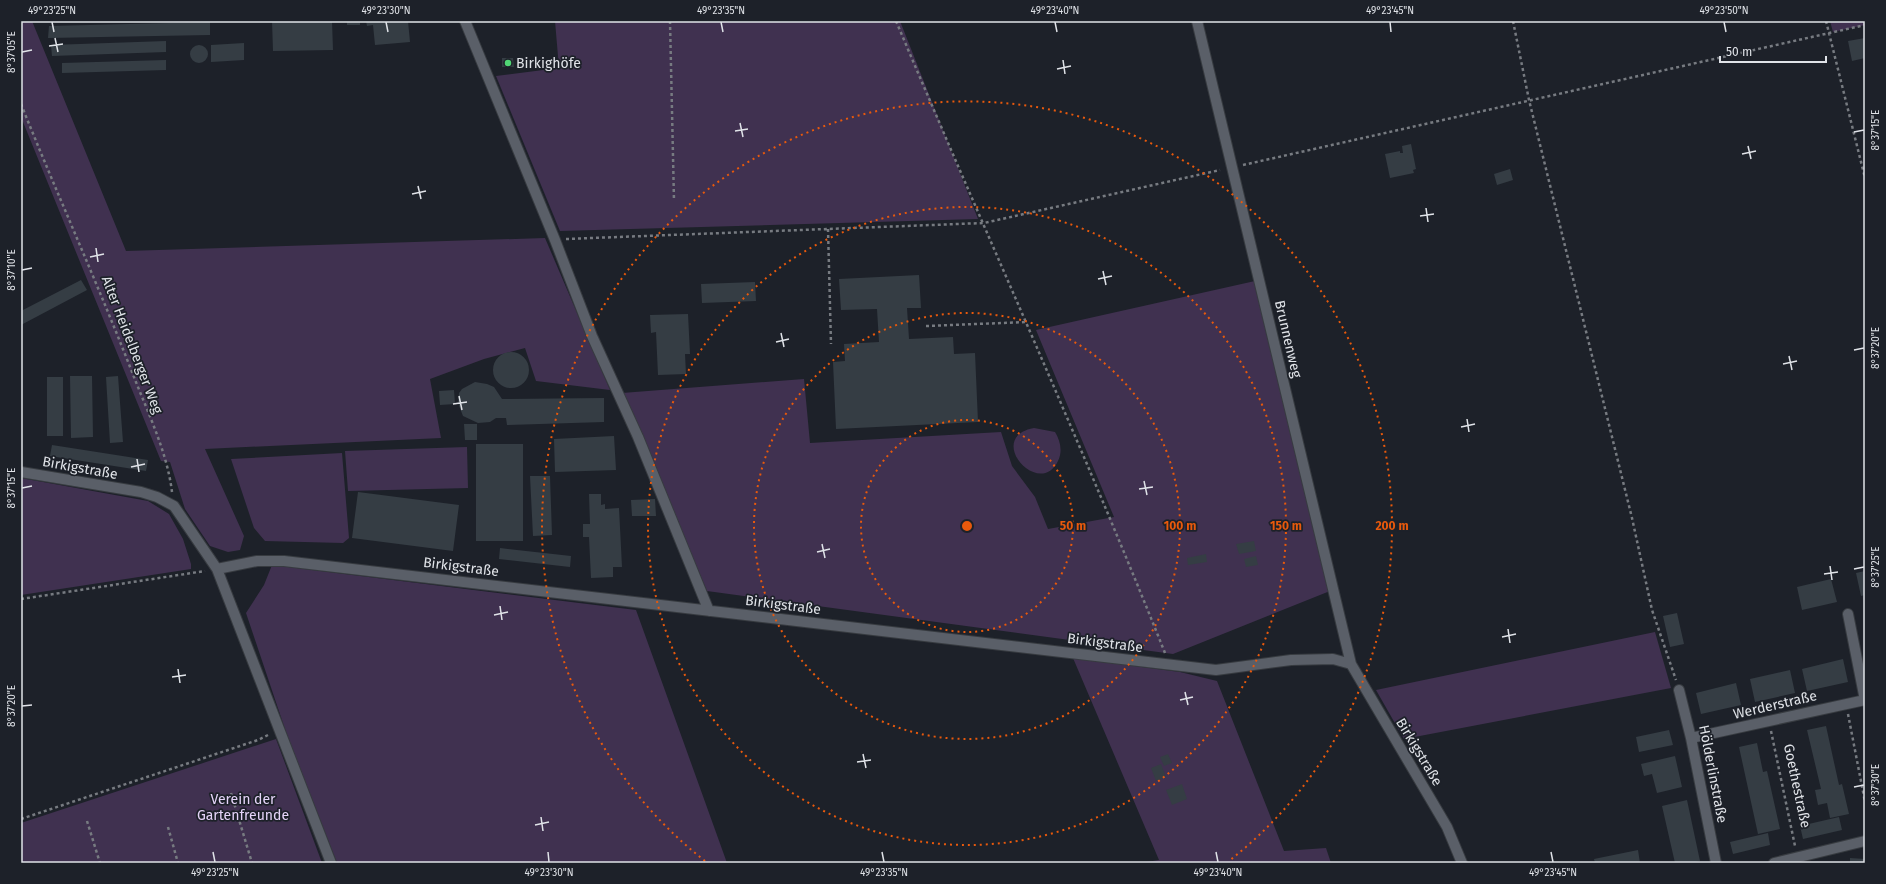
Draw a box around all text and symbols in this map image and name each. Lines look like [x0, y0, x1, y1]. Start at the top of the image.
text: 49°23'25"N [28, 5, 76, 17]
text: 49°23'30"N [362, 5, 410, 17]
text: 49°23'35"N [697, 5, 745, 17]
text: 49°23'40"N [1031, 5, 1079, 17]
text: 49°23'45"N [1366, 5, 1414, 17]
text: 49°23'50"N [1700, 5, 1749, 17]
text: 8°37'05"E [6, 31, 18, 73]
scale bar [1720, 38, 1826, 64]
text: 50 m [1726, 45, 1752, 59]
place label: Birkighöfe [516, 55, 581, 72]
marker: Birkighöfe [503, 58, 513, 68]
text: 8°37'15"E [1870, 110, 1882, 150]
text: 8°37'10"E [6, 249, 18, 291]
street label: Alter Heidelberger Weg [98, 274, 166, 417]
street label: Brunnenweg [1271, 298, 1305, 380]
text: 8°37'20"E [1870, 327, 1882, 369]
street label: Birkigstraße [41, 453, 119, 483]
text: 8°37'15"E [6, 468, 18, 508]
centre of rings [960, 519, 974, 533]
text: 50 m [1060, 519, 1086, 533]
text: 100 m [1164, 519, 1196, 533]
text: 150 m [1270, 519, 1302, 533]
text: 200 m [1375, 519, 1409, 533]
text: 8°37'25"E [1870, 546, 1882, 588]
street label: Birkigstraße [422, 554, 500, 580]
street label: Birkigstraße [744, 592, 822, 618]
street label: Birkigstraße [1066, 630, 1144, 656]
text: 8°37'20"E [6, 685, 18, 727]
street label: Werderstraße [1732, 687, 1818, 723]
street label: Birkigstraße [1392, 715, 1446, 789]
street label: Hölderlinstraße [1695, 724, 1731, 824]
street label: Goethestraße [1780, 742, 1814, 830]
text: 8°37'30"E [1870, 764, 1882, 806]
park label: Verein der Gartenfreunde [197, 791, 289, 824]
text: 49°23'25"N [191, 867, 239, 879]
text: 49°23'30"N [525, 867, 573, 879]
text: 49°23'35"N [860, 867, 908, 879]
text: 49°23'40"N [1194, 867, 1242, 879]
text: 49°23'45"N [1529, 867, 1577, 879]

